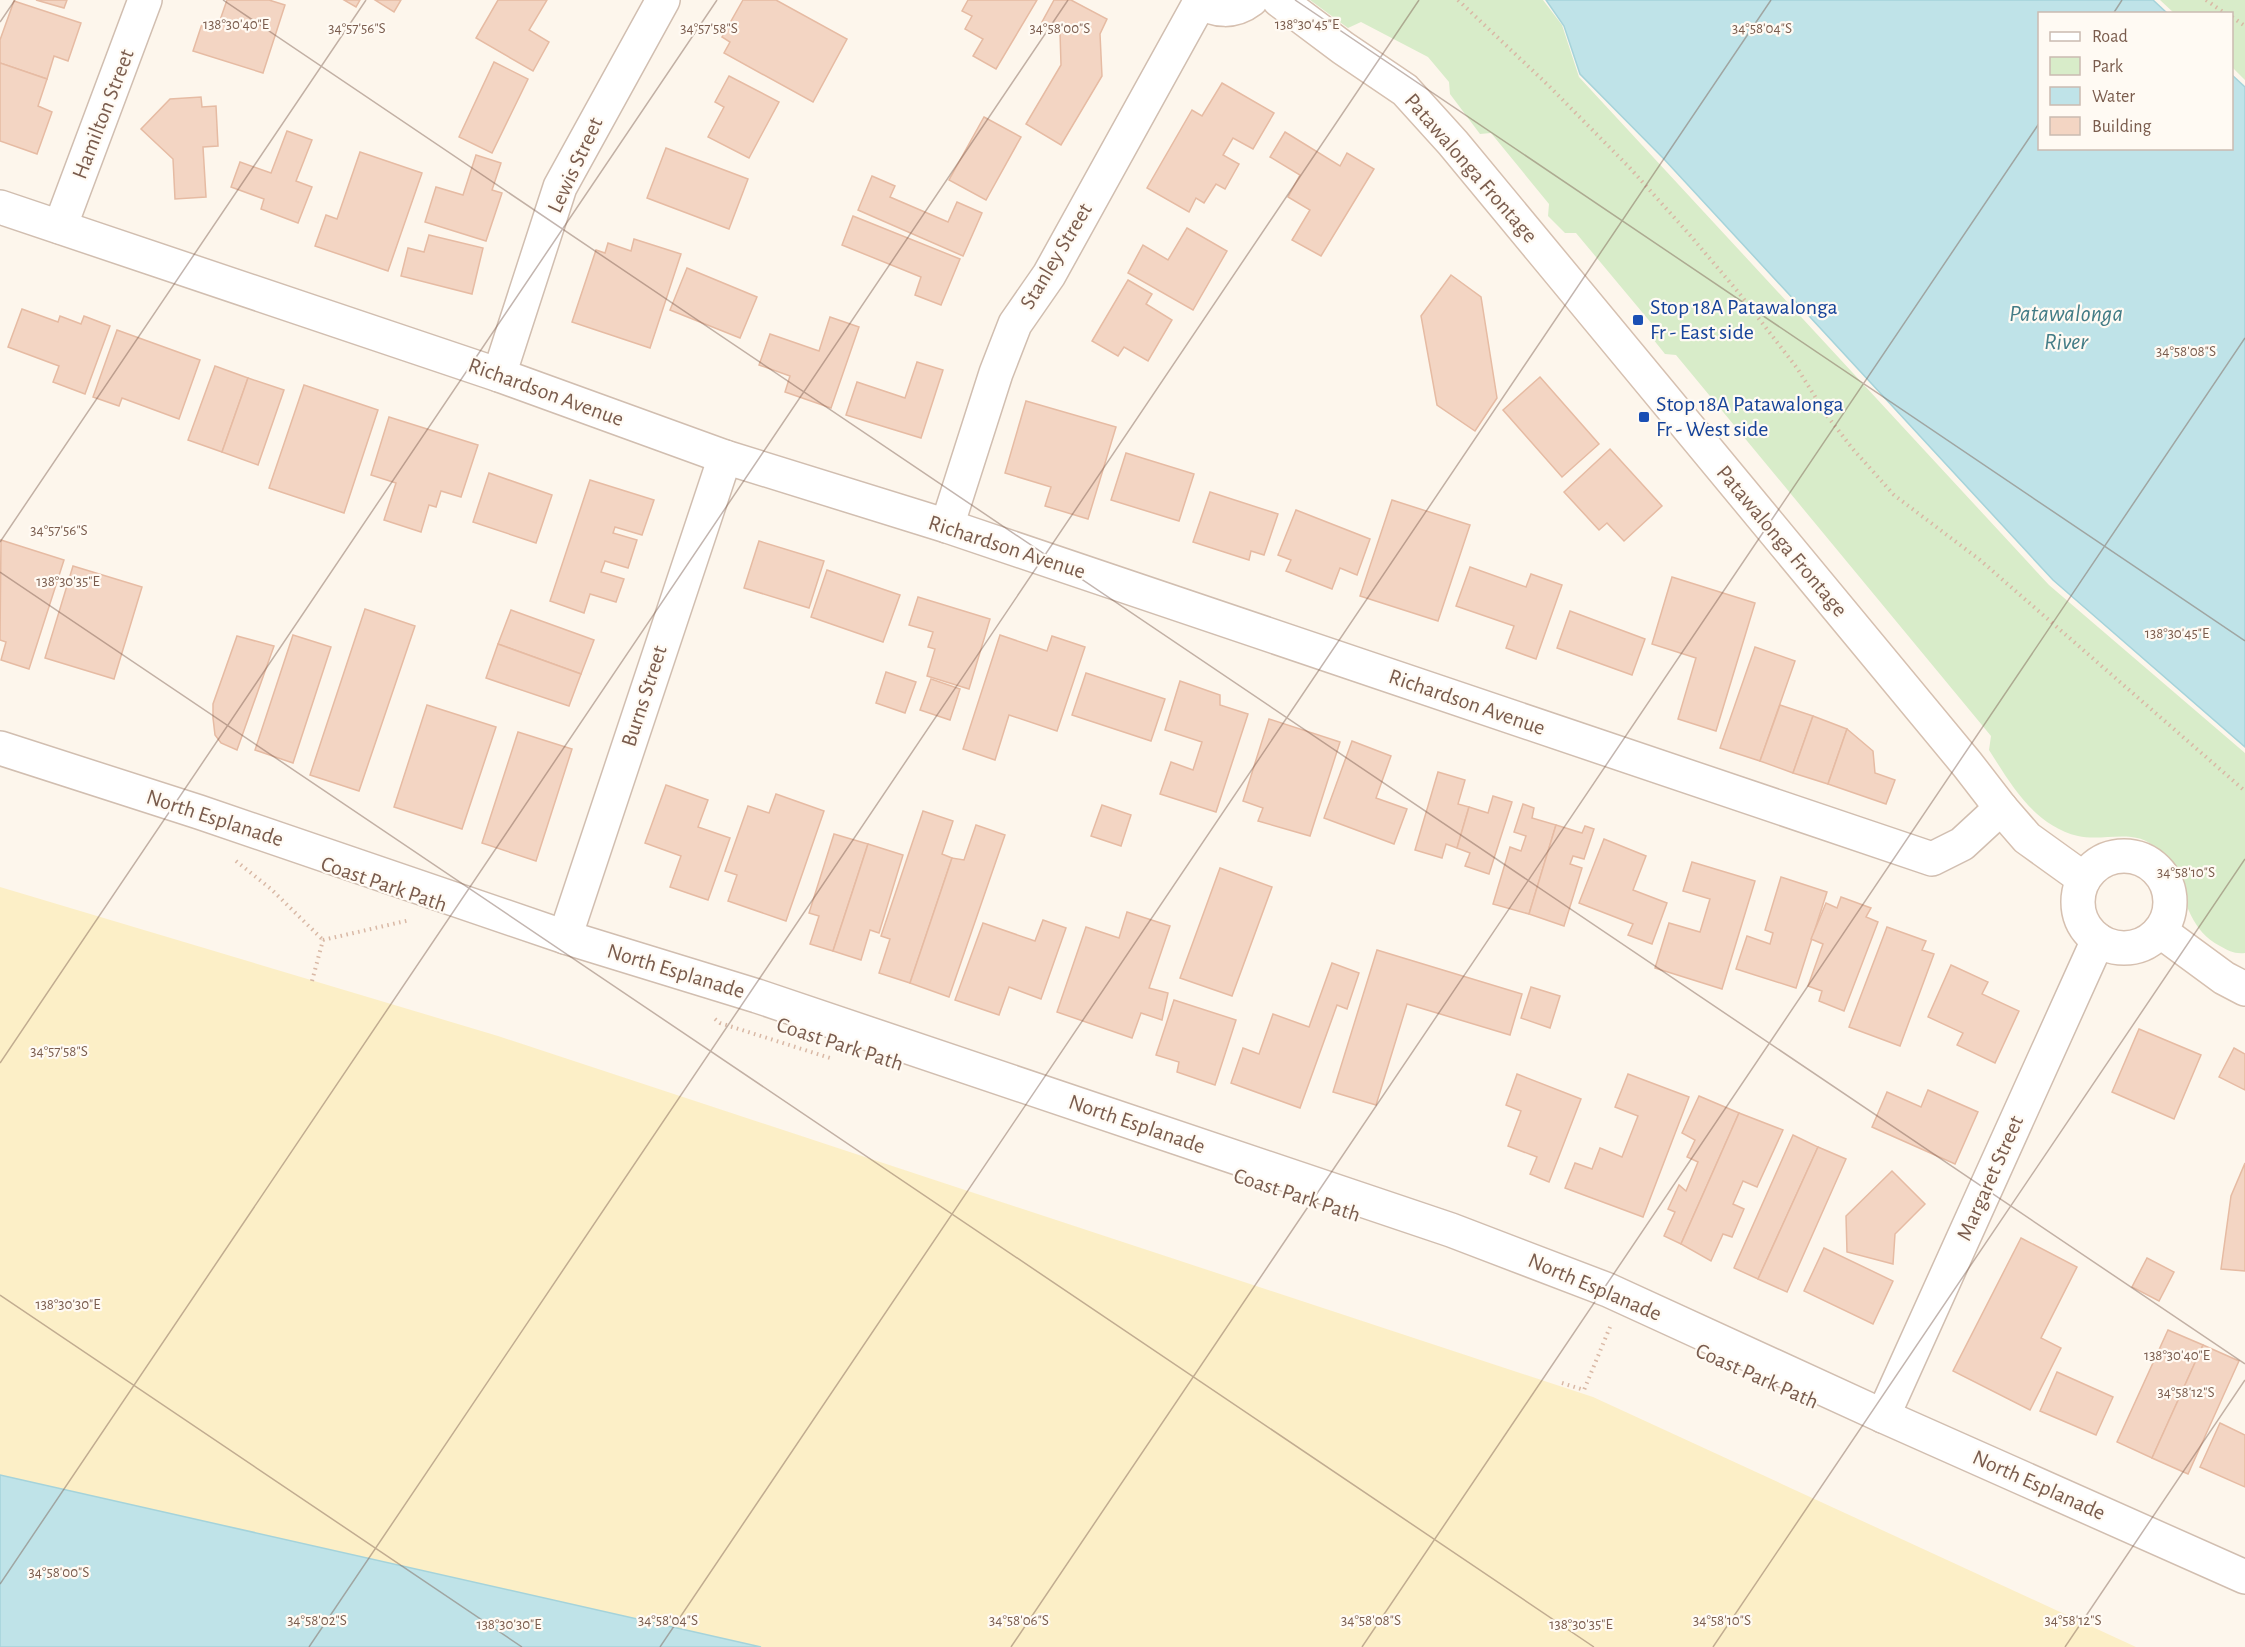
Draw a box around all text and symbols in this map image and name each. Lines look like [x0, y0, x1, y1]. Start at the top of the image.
legend [2038, 12, 2233, 150]
text: 138°30'40"E [203, 17, 269, 32]
text: 138°30'45"E [1275, 17, 1339, 32]
text: 34°57'56"S [328, 21, 386, 36]
text: 34°57'58"S [680, 21, 738, 36]
text: 34°58'00"S [1030, 21, 1090, 36]
text: 34°58'04"S [1732, 21, 1792, 36]
text: Road [2092, 28, 2128, 46]
street label: Hamilton Street [68, 46, 138, 182]
text: Park [2092, 58, 2124, 76]
text: Water [2092, 88, 2135, 106]
street label: Patawalonga Frontage [1400, 89, 1542, 247]
street label: Lewis Street [543, 114, 607, 216]
text: Building [2092, 118, 2152, 136]
street label: Stanley Street [1016, 199, 1096, 313]
place label: Stop 18A Patawalonga Fr - East side [1650, 296, 1838, 343]
water label: Patawalonga River [2009, 302, 2123, 354]
marker: Stop 18A Patawalonga Fr - East side [1631, 313, 1645, 327]
text: 34°58'08"S [2156, 344, 2216, 359]
street label: Richardson Avenue [465, 354, 627, 430]
place label: Stop 18A Patawalonga Fr - West side [1656, 393, 1844, 440]
marker: Stop 18A Patawalonga Fr - West side [1637, 410, 1651, 424]
street label: Patawalonga Frontage [1713, 461, 1851, 621]
street label: Richardson Avenue [926, 511, 1088, 583]
text: 34°57'56"S [30, 523, 88, 538]
text: 138°30'35"E [36, 574, 100, 589]
text: 138°30'45"E [2145, 626, 2209, 641]
street label: Burns Street [617, 643, 671, 749]
street label: Richardson Avenue [1386, 665, 1548, 739]
street label: North Esplanade [144, 785, 286, 851]
street label: Coast Park Path [318, 852, 450, 916]
text: 34°58'10"S [2157, 865, 2215, 880]
street label: North Esplanade [605, 940, 747, 1002]
street label: Coast Park Path [774, 1013, 906, 1075]
text: 34°57'58"S [30, 1044, 88, 1059]
street label: North Esplanade [1066, 1090, 1208, 1158]
street label: Margaret Street [1953, 1112, 2027, 1244]
street label: Coast Park Path [1231, 1164, 1363, 1226]
street label: North Esplanade [1525, 1249, 1665, 1325]
text: 138°30'30"E [36, 1297, 100, 1312]
street label: Coast Park Path [1692, 1339, 1822, 1413]
text: 138°30'40"E [2144, 1348, 2210, 1363]
text: 34°58'12"S [2158, 1385, 2214, 1400]
street label: North Esplanade [1969, 1446, 2109, 1524]
text: 34°58'00"S [29, 1565, 89, 1580]
text: 34°58'02"S [287, 1613, 347, 1628]
text: 34°58'04"S [638, 1613, 698, 1628]
text: 34°58'06"S [989, 1613, 1049, 1628]
text: 34°58'08"S [1341, 1613, 1401, 1628]
text: 34°58'10"S [1693, 1613, 1751, 1628]
text: 34°58'12"S [2045, 1613, 2101, 1628]
text: 138°30'30"E [477, 1617, 541, 1632]
text: 138°30'35"E [1549, 1617, 1613, 1632]

